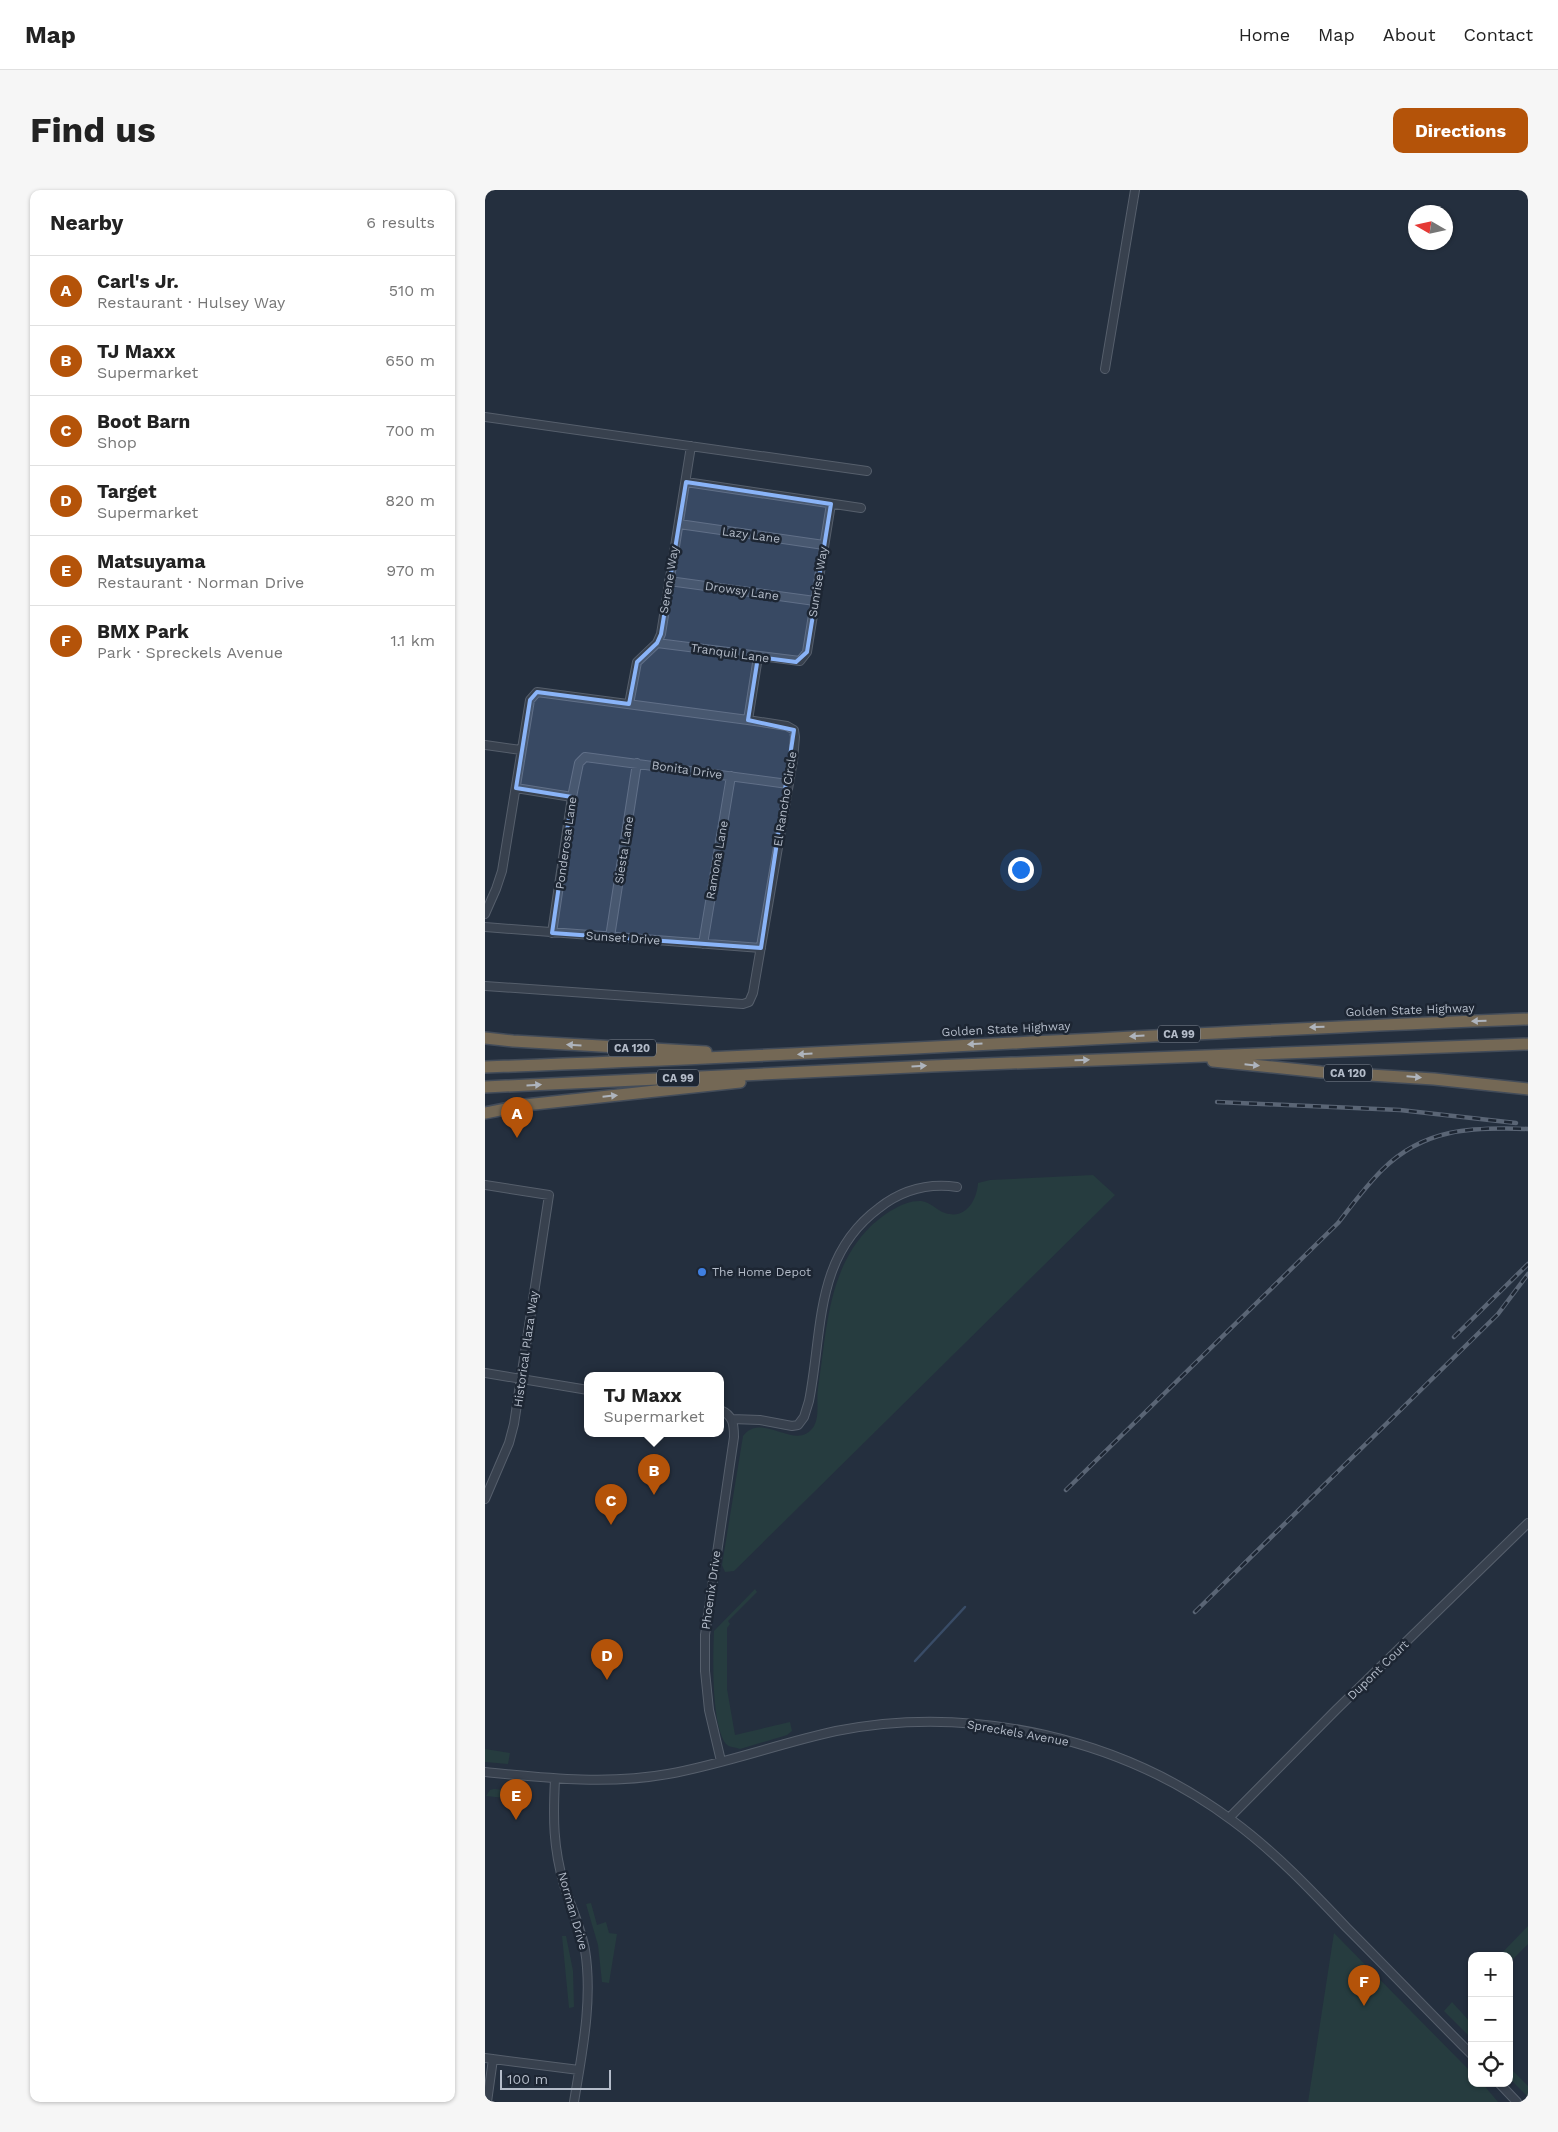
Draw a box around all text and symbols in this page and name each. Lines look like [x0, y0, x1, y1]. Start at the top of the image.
text: Map [25, 21, 76, 49]
text: Home [1239, 24, 1290, 45]
text: Map [1318, 24, 1355, 45]
text: About [1383, 24, 1435, 45]
text: Contact [1463, 24, 1533, 45]
button: Directions [1393, 108, 1528, 153]
text: Find us [30, 109, 156, 151]
north arrow [1408, 205, 1453, 250]
text: Nearby [50, 210, 123, 235]
text: 6 results [366, 213, 435, 232]
text: Carl's Jr. [97, 270, 179, 293]
text: A [61, 281, 71, 300]
text: 510 m [389, 281, 435, 300]
text: Restaurant · Hulsey Way [97, 293, 285, 312]
text: TJ Maxx [97, 340, 175, 363]
text: B [61, 351, 71, 370]
text: 650 m [385, 351, 435, 370]
text: Supermarket [97, 363, 198, 382]
text: Boot Barn [97, 410, 190, 433]
text: C [61, 421, 71, 440]
text: 700 m [386, 421, 435, 440]
text: Shop [97, 433, 137, 452]
text: Target [97, 480, 157, 503]
text: D [60, 491, 72, 510]
text: 820 m [385, 491, 435, 510]
text: Supermarket [97, 503, 198, 522]
street label: Lazy Lane [721, 524, 781, 546]
street label: Serene Way [657, 544, 681, 615]
street label: Sunrise Way [806, 545, 831, 618]
text: Matsuyama [97, 550, 205, 573]
text: E [61, 561, 71, 580]
text: 970 m [386, 561, 435, 580]
text: Restaurant · Norman Drive [97, 573, 304, 592]
street label: Drowsy Lane [704, 579, 780, 603]
text: BMX Park [97, 620, 189, 643]
text: F [61, 631, 71, 650]
text: 1.1 km [390, 631, 435, 650]
street label: Tranquil Lane [690, 641, 770, 665]
text: Park · Spreckels Avenue [97, 643, 283, 662]
street label: El Rancho Circle [771, 750, 799, 848]
street label: Bonita Drive [651, 758, 723, 782]
street label: Ponderosa Lane [553, 796, 579, 890]
street label: Siesta Lane [612, 815, 636, 885]
street label: Ramona Lane [703, 819, 731, 900]
your location [1008, 857, 1034, 883]
street label: Sunset Drive [585, 928, 661, 948]
street label: Golden State Highway [1345, 1001, 1476, 1019]
one-way arrow [1471, 1017, 1487, 1025]
street label: Golden State Highway [941, 1019, 1072, 1039]
one-way arrow [1309, 1023, 1325, 1031]
road number: CA 99 [1158, 1026, 1200, 1042]
one-way arrow [1129, 1032, 1145, 1040]
one-way arrow [566, 1040, 582, 1048]
road number: CA 120 [608, 1040, 656, 1056]
one-way arrow [967, 1041, 983, 1049]
one-way arrow [796, 1050, 812, 1058]
one-way arrow [1074, 1055, 1090, 1063]
one-way arrow [1244, 1061, 1260, 1069]
one-way arrow [912, 1062, 928, 1070]
road number: CA 120 [1324, 1064, 1372, 1081]
road number: CA 99 [657, 1070, 699, 1086]
one-way arrow [1406, 1073, 1422, 1081]
one-way arrow [526, 1080, 542, 1088]
one-way arrow [602, 1092, 618, 1100]
pin: A [501, 1097, 533, 1138]
place label: The Home Depot [712, 1265, 811, 1279]
marker: The Home Depot [696, 1266, 708, 1278]
street label: Historical Plaza Way [511, 1289, 541, 1408]
popup [584, 1372, 724, 1437]
text: TJ Maxx [603, 1384, 682, 1407]
text: Supermarket [603, 1407, 705, 1426]
pin: B [638, 1454, 670, 1495]
pin: C [595, 1484, 627, 1525]
street label: Phoenix Drive [699, 1550, 723, 1630]
street label: Dupont Court [1344, 1637, 1412, 1703]
pin: D [591, 1639, 623, 1680]
street label: Spreckels Avenue [966, 1717, 1070, 1749]
pin: E [500, 1779, 532, 1820]
street label: Norman Drive [555, 1870, 591, 1952]
map controls [1468, 1952, 1513, 2087]
button: + [1468, 1952, 1513, 1997]
pin: F [1348, 1965, 1380, 2006]
button: − [1468, 1997, 1513, 2042]
button: locate [1468, 2042, 1513, 2087]
scale bar [500, 2067, 611, 2090]
text: 100 m [507, 2071, 548, 2087]

